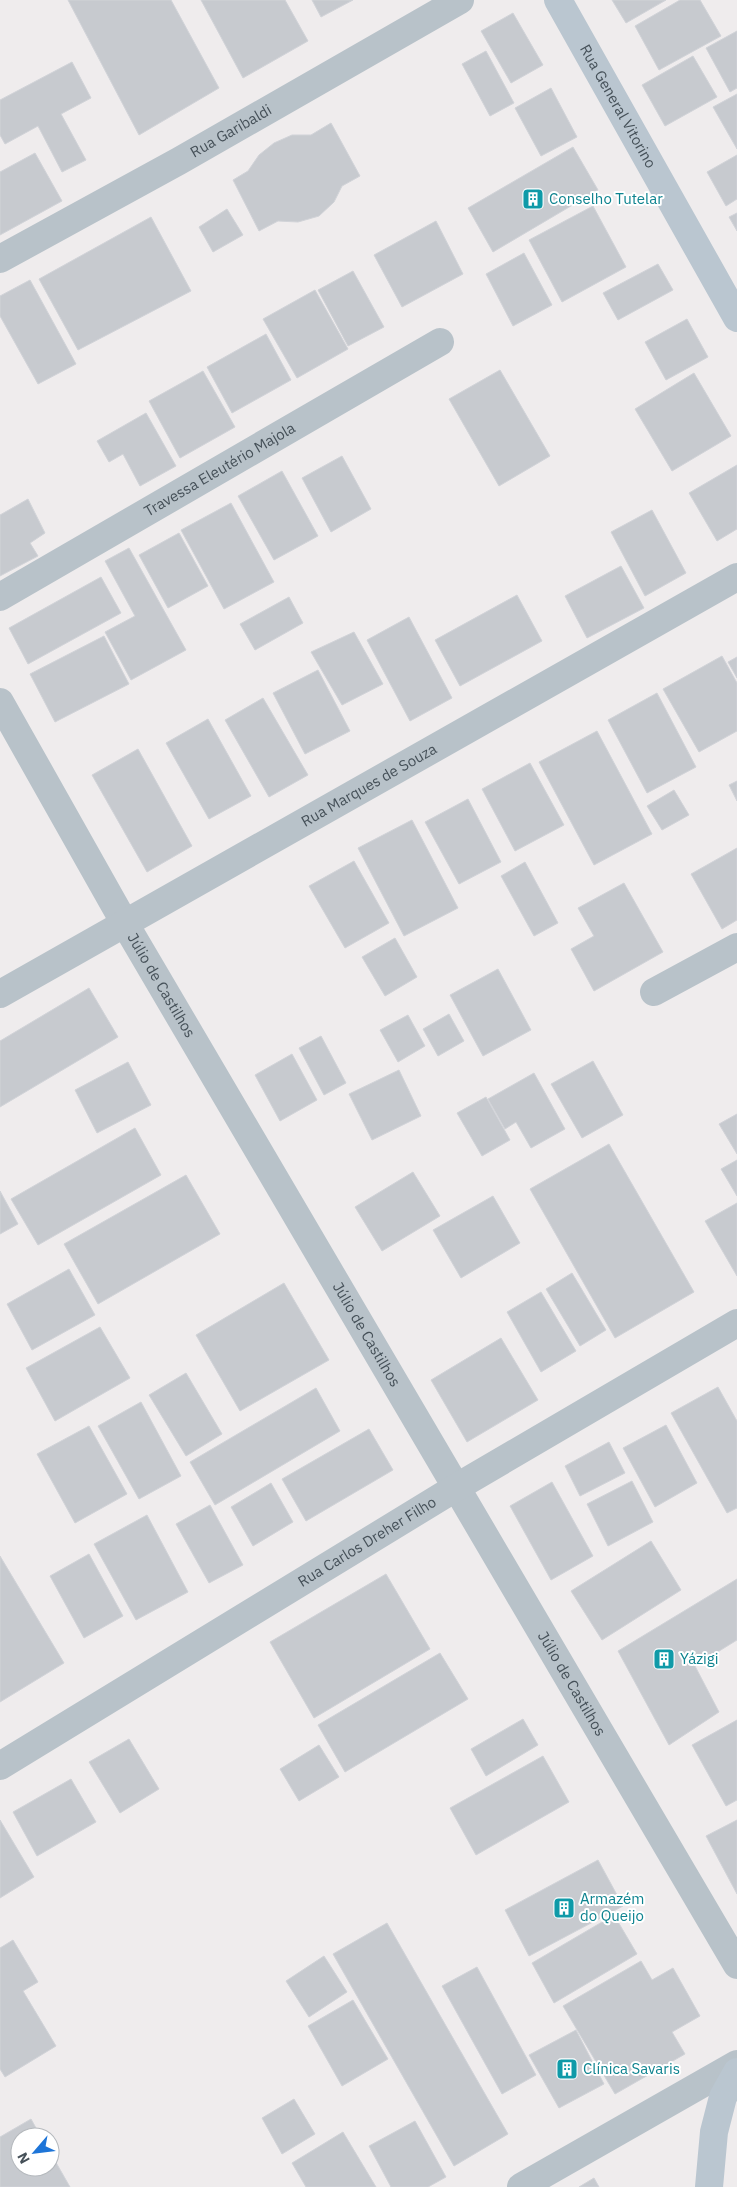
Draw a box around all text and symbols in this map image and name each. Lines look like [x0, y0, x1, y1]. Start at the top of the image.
street label: Rua General Vitorino [576, 41, 661, 171]
street label: Rua Garibaldi [187, 100, 275, 162]
building icon: Conselho Tutelar [521, 187, 545, 211]
place label: Conselho Tutelar [549, 189, 663, 208]
street label: Travessa Eleutério Majola [140, 418, 299, 520]
street label: Rua Marques de Souza [298, 739, 440, 831]
street label: Júlio de Castilhos [123, 929, 200, 1041]
street label: Júlio de Castilhos [329, 1278, 405, 1390]
street label: Rua Carlos Dreher Filho [294, 1492, 439, 1591]
street label: Júlio de Castilhos [534, 1628, 610, 1739]
building icon: Yázigi [652, 1647, 676, 1671]
place label: Yázigi [680, 1649, 719, 1668]
place label: Armazém do Queijo [580, 1889, 644, 1925]
building icon: Armazém do Queijo [552, 1896, 576, 1920]
building icon: Clínica Savaris [555, 2057, 579, 2081]
place label: Clínica Savaris [583, 2059, 680, 2078]
north arrow [10, 2127, 60, 2177]
text: N [13, 2149, 34, 2167]

